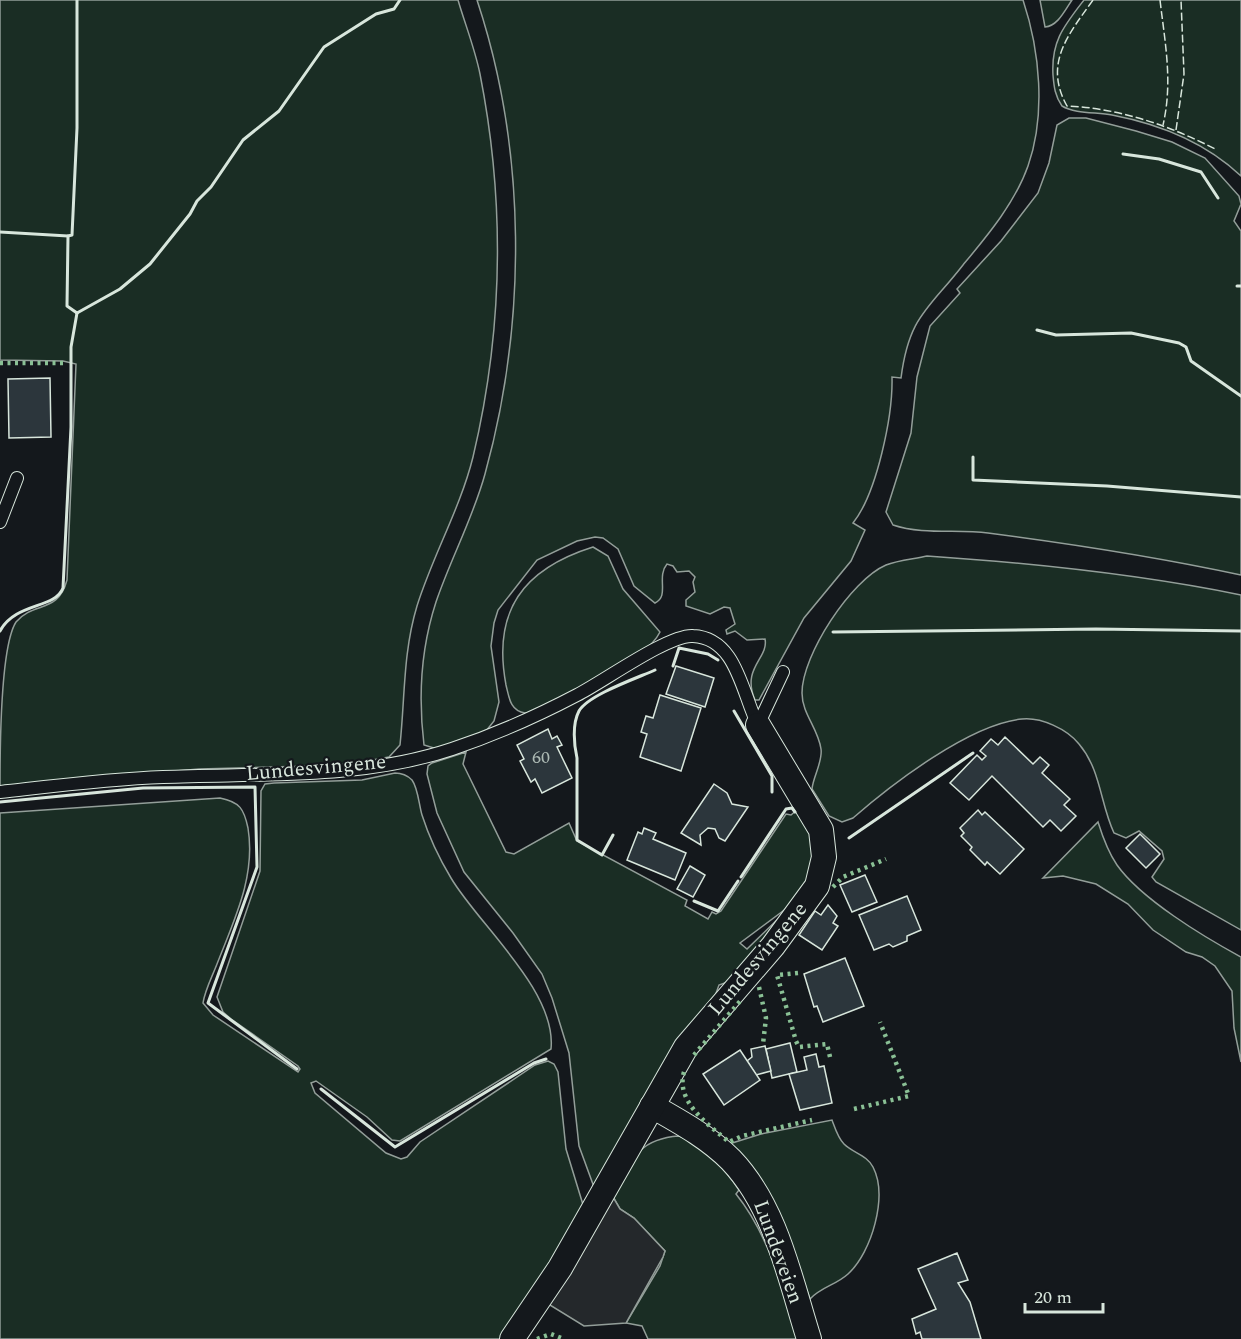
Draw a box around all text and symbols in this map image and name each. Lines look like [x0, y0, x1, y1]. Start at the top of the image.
house number: 60 [532, 744, 550, 771]
street label: Lundesvingene [244, 746, 388, 790]
street label: Lundesvingene [700, 895, 816, 1023]
street label: Lundeveien [744, 1196, 812, 1308]
scale bar [1025, 1276, 1103, 1314]
text: 20 m [1034, 1284, 1072, 1311]

